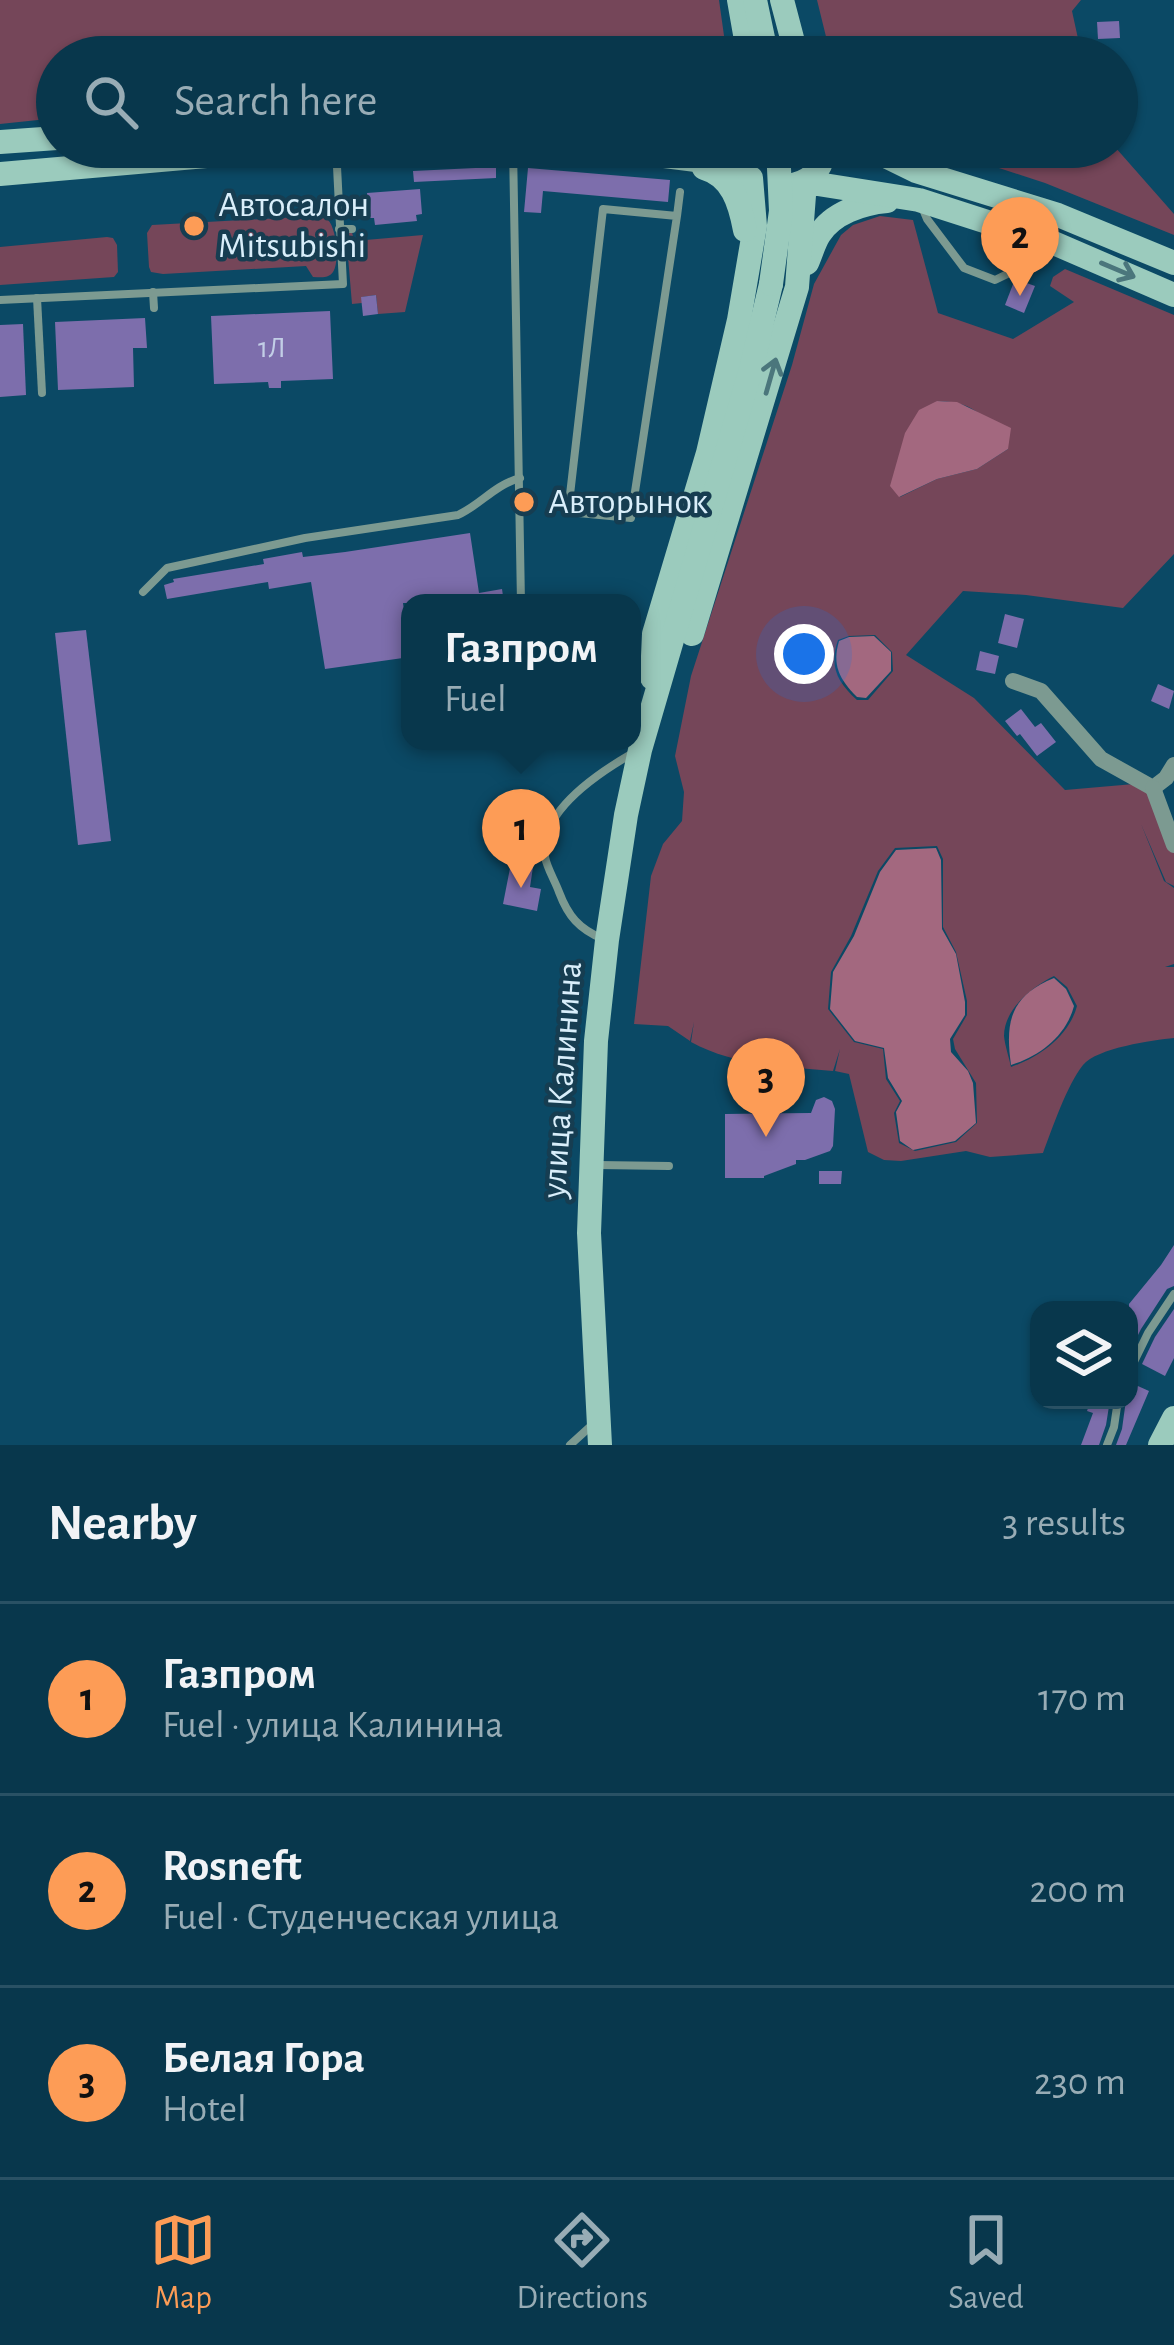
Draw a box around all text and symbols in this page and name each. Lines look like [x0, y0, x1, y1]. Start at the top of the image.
search box [36, 36, 1138, 168]
icon: search [78, 69, 144, 135]
text: Search here [174, 79, 377, 124]
place label: Автосалон Mitsubishi [218, 187, 369, 264]
pin: 2 [981, 197, 1059, 296]
marker: Автосалон Mitsubishi [181, 213, 207, 239]
one-way arrow [1099, 261, 1136, 282]
house number: 1Л [258, 333, 286, 363]
one-way arrow [761, 358, 783, 396]
place label: Авторынок [548, 484, 709, 520]
marker: Авторынок [511, 489, 537, 515]
popup [401, 594, 641, 750]
your location [774, 624, 834, 684]
text: Газпром [444, 626, 598, 671]
text: Fuel [444, 680, 507, 719]
pin: 1 [482, 789, 560, 888]
street label: улица Калинина [536, 960, 588, 1201]
pin: 3 [727, 1038, 805, 1137]
map controls [1030, 1301, 1138, 1409]
button: layers [1030, 1301, 1138, 1409]
text: Nearby [48, 1498, 197, 1549]
text: 3 results [1002, 1504, 1126, 1543]
text: Газпром [162, 1652, 316, 1697]
text: 1 [80, 1679, 94, 1718]
text: 170 m [1038, 1679, 1126, 1718]
text: Fuel · улица Калинина [162, 1706, 503, 1745]
text: Rosneft [162, 1844, 302, 1889]
text: 2 [78, 1871, 96, 1910]
text: 200 m [1029, 1871, 1126, 1910]
text: Fuel · Студенческая улица [162, 1898, 559, 1937]
text: Белая Гора [162, 2036, 365, 2081]
text: 3 [79, 2063, 95, 2102]
text: 230 m [1034, 2063, 1126, 2102]
text: Hotel [162, 2090, 247, 2129]
tab: Map [150, 2207, 216, 2319]
tab: Directions [516, 2207, 648, 2319]
tab: Saved [948, 2207, 1024, 2319]

